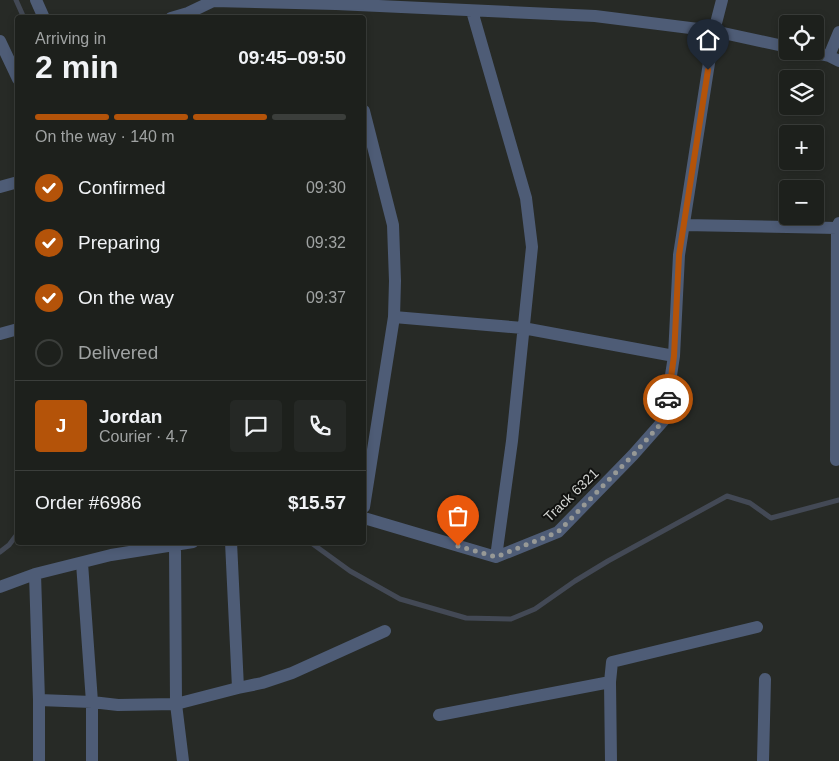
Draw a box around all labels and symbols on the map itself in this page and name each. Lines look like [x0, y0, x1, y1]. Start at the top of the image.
pin [687, 19, 729, 70]
courier [643, 374, 693, 424]
street label: Track 6321 [540, 465, 602, 525]
pin [437, 495, 479, 546]

